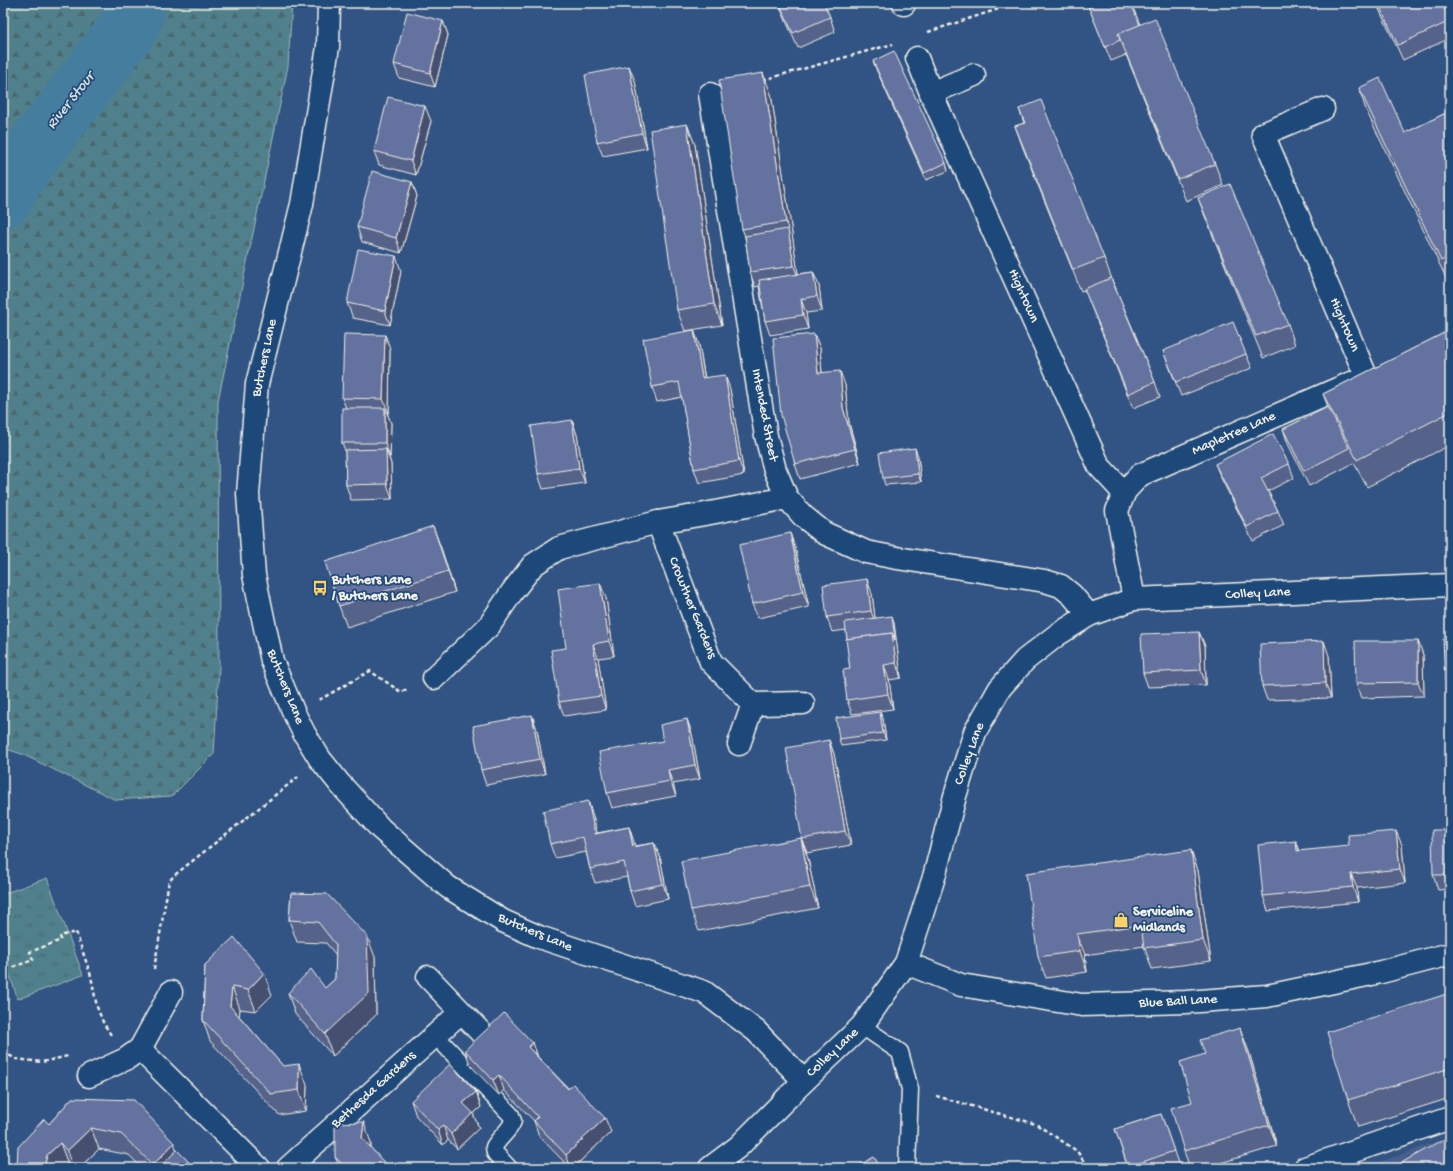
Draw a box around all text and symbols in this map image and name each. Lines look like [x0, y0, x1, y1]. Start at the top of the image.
water label: River Stour [43, 67, 101, 133]
street label: Hightown [1004, 267, 1042, 326]
street label: Hightown [1325, 295, 1363, 355]
street label: Butchers Lane [248, 317, 282, 399]
street label: Intended Street [747, 367, 782, 464]
street label: Mapletree Lane [1189, 408, 1279, 460]
street label: Crowther Gardens [664, 555, 720, 662]
place label: Butchers Lane / Butchers Lane [331, 572, 419, 605]
bus stop icon: Butchers Lane / Butchers Lane [311, 579, 329, 597]
street label: Colley Lane [1225, 584, 1292, 604]
street label: Butchers Lane [262, 646, 308, 728]
street label: Colley Lane [951, 720, 989, 788]
place label: Serviceline Midlands [1133, 904, 1194, 937]
street label: Butchers Lane [494, 909, 575, 957]
shop icon: Serviceline Midlands [1112, 911, 1130, 929]
street label: Blue Ball Lane [1137, 991, 1218, 1013]
street label: Colley Lane [803, 1024, 863, 1081]
street label: Bethesda Gardens [327, 1047, 420, 1133]

